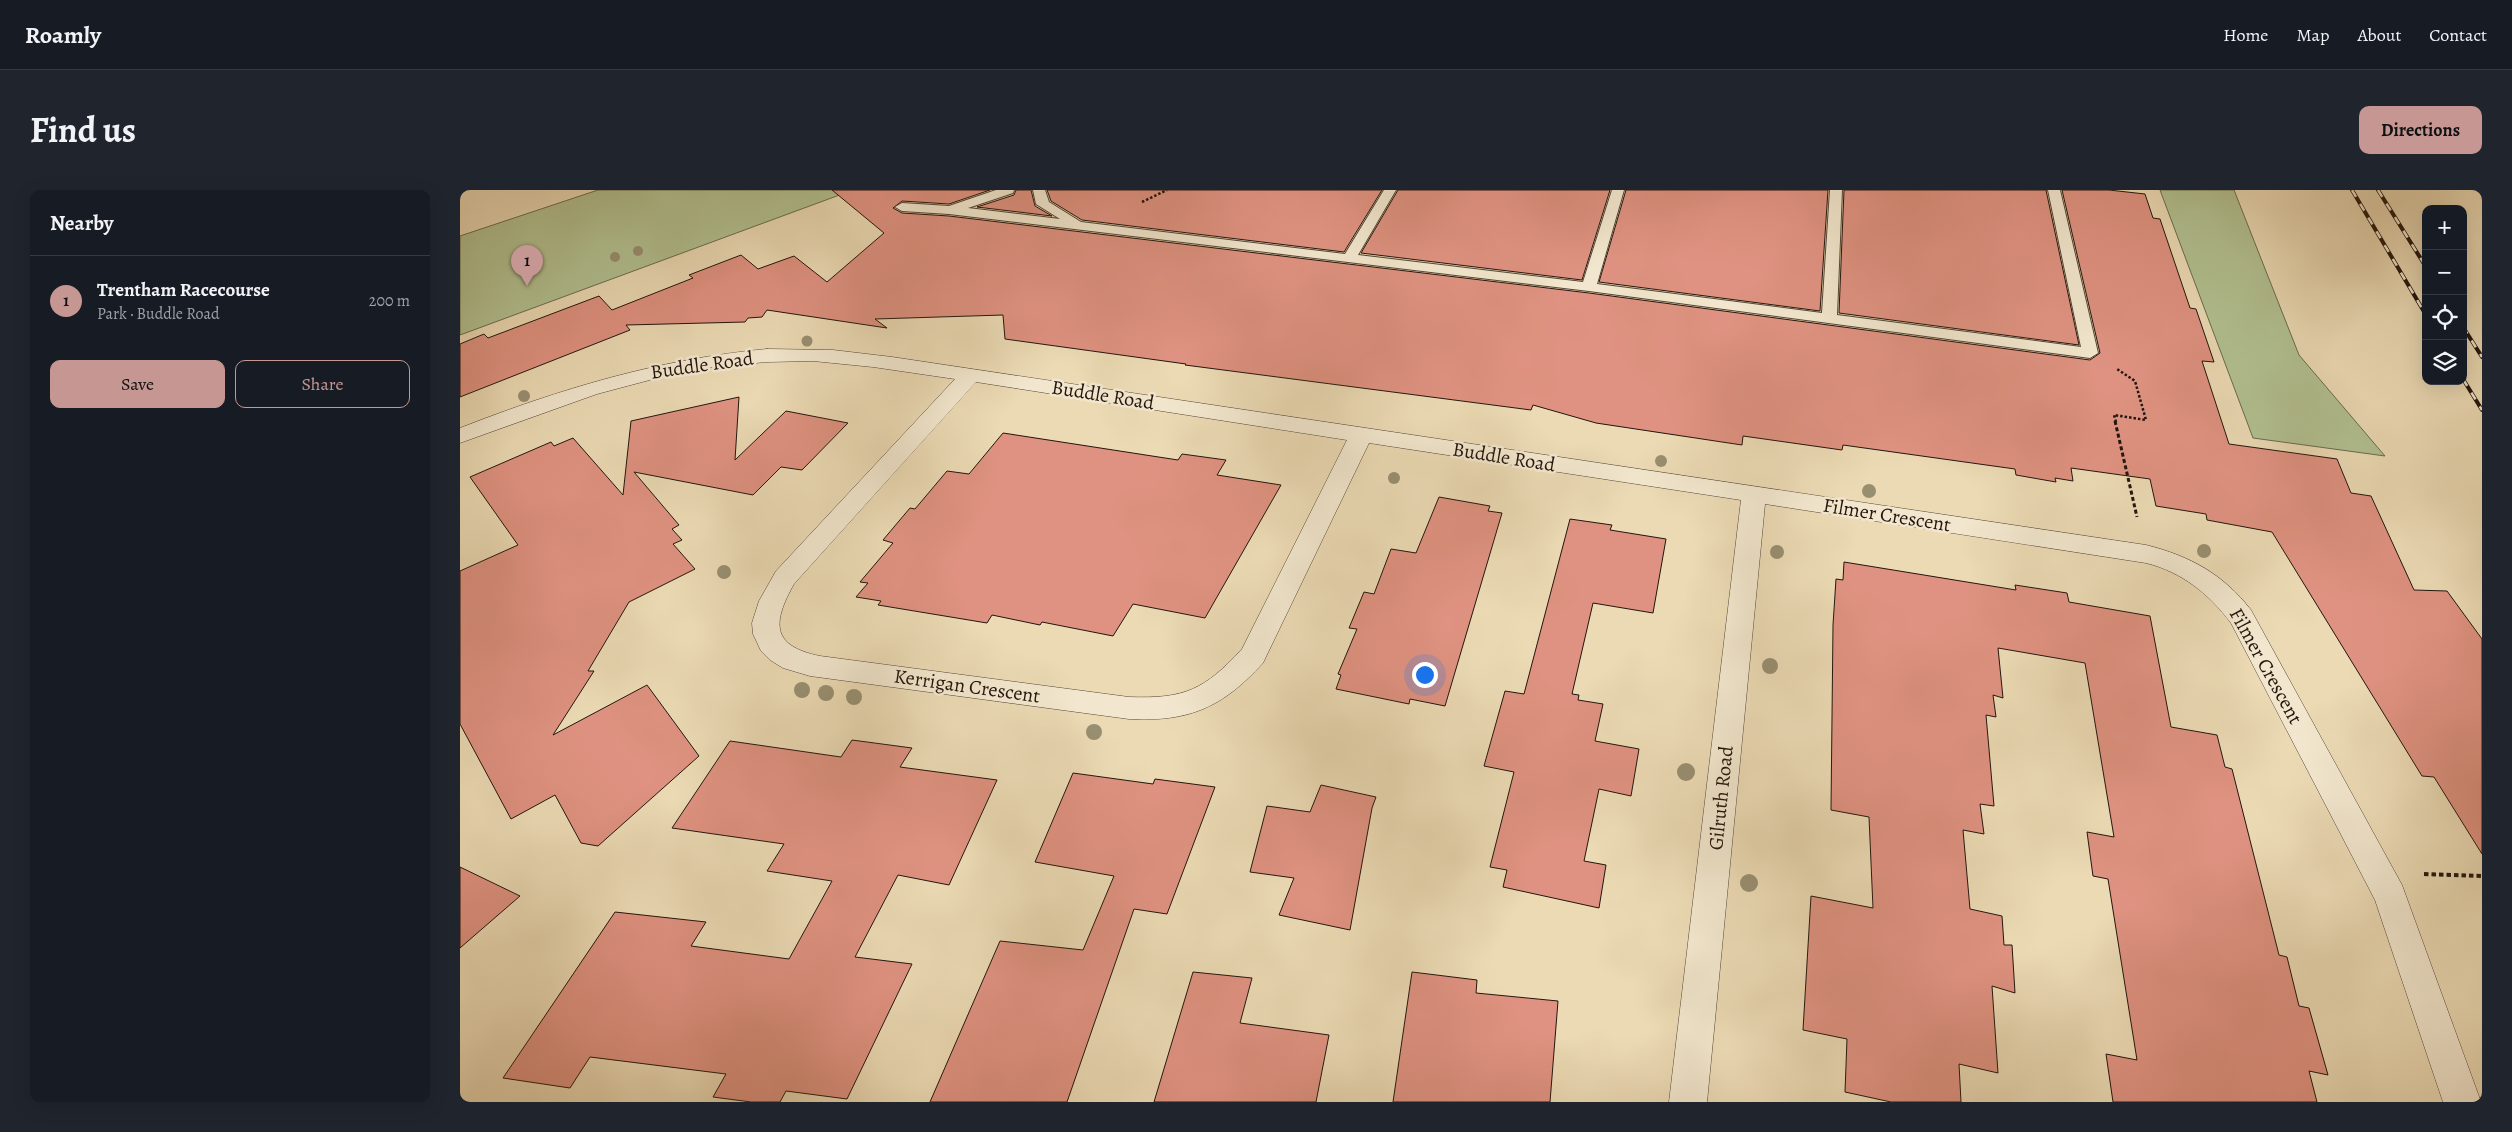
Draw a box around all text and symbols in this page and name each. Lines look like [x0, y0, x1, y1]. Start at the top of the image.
text: Roamly [25, 19, 101, 51]
text: Home [2223, 23, 2268, 47]
text: Map [2296, 23, 2329, 47]
text: About [2357, 23, 2401, 47]
text: Contact [2429, 23, 2487, 47]
text: Find us [30, 106, 136, 154]
button: Directions [2359, 106, 2482, 154]
map controls [2422, 205, 2467, 385]
button: + [2422, 205, 2467, 250]
text: Nearby [50, 209, 113, 237]
pin: 1 [511, 245, 543, 286]
button: − [2422, 250, 2467, 295]
text: Trentham Racecourse [97, 277, 270, 303]
text: 1 [63, 290, 69, 312]
text: 200 m [369, 290, 410, 312]
button: locate [2422, 295, 2467, 340]
text: Park · Buddle Road [97, 303, 219, 325]
button: layers [2422, 340, 2467, 385]
street label: Buddle Road [649, 344, 755, 386]
button: Save [50, 360, 225, 408]
button: Share [235, 360, 410, 408]
street label: Buddle Road [1050, 374, 1157, 416]
street label: Buddle Road [1451, 436, 1558, 478]
street label: Filmer Crescent [1821, 492, 1953, 538]
street label: Filmer Crescent [2223, 603, 2309, 729]
street label: Kerrigan Crescent [892, 662, 1042, 710]
your location [1412, 662, 1438, 688]
street label: Gilruth Road [1702, 744, 1740, 852]

